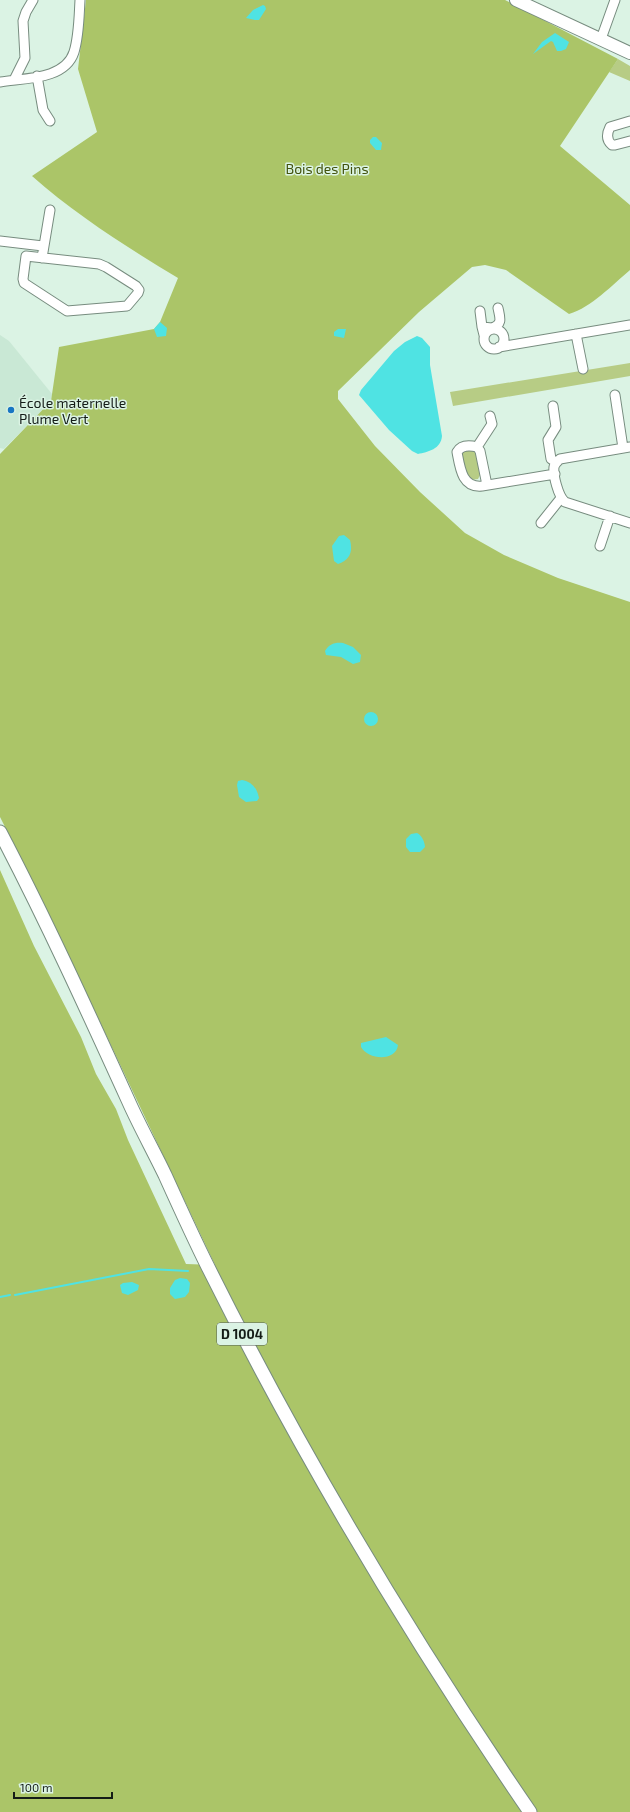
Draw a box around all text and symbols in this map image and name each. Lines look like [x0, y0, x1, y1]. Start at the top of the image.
park label: Bois des Pins [285, 160, 369, 177]
place label: École maternelle Plume Vert [19, 394, 126, 427]
marker: École maternelle Plume Vert [6, 405, 16, 415]
road number: D 1004 [217, 1323, 267, 1345]
scale bar [14, 1774, 112, 1800]
text: 100 m [20, 1780, 52, 1794]

